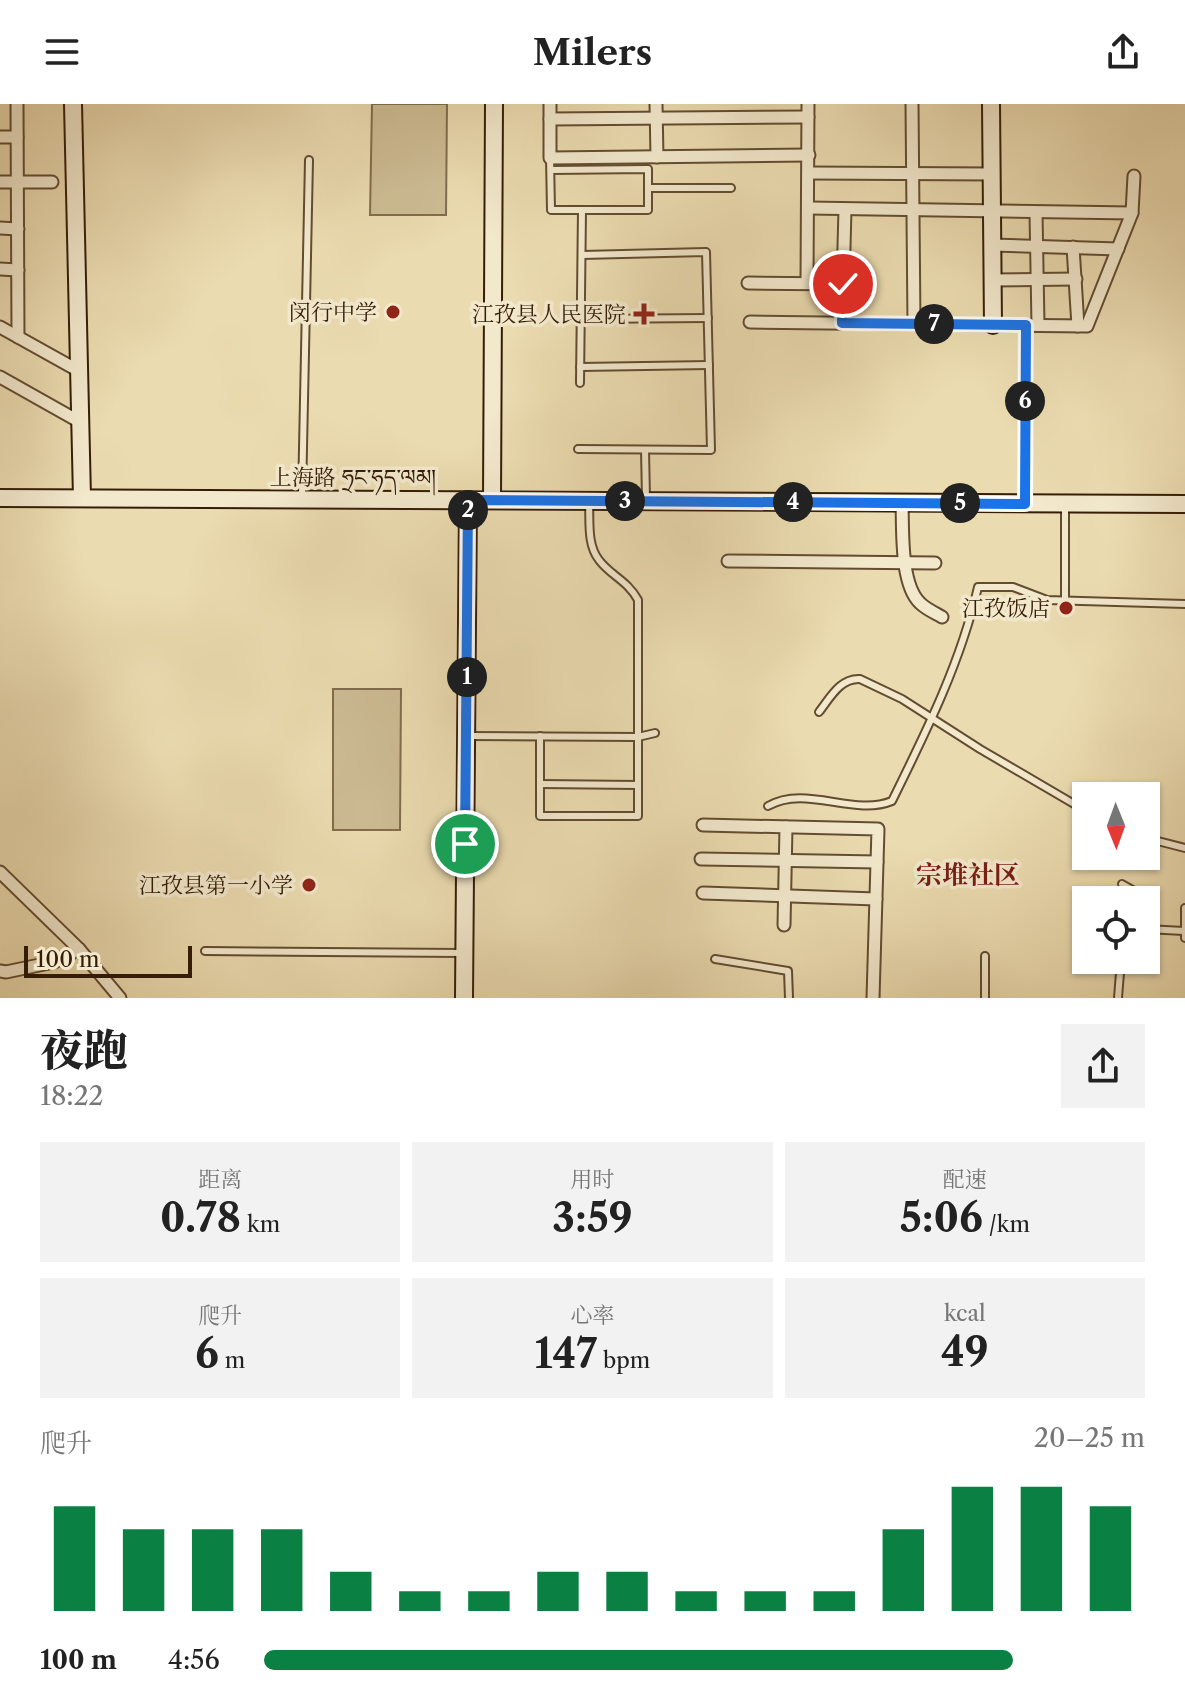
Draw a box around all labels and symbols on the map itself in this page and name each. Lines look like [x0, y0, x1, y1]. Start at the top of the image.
pin [809, 250, 877, 318]
place label: 闵行中学 [289, 299, 377, 326]
place label: 江孜县人民医院 [472, 301, 626, 328]
marker: 闵行中学 [384, 303, 402, 321]
marker: 江孜县人民医院 [633, 303, 655, 325]
pin: 7 [914, 304, 954, 344]
pin: 6 [1005, 381, 1045, 421]
street label: 上海路 ཧྲང་ཧད་ལམ། [270, 464, 436, 496]
pin: 3 [605, 481, 645, 521]
pin: 4 [773, 482, 813, 522]
pin: 5 [940, 483, 980, 523]
pin: 2 [448, 490, 488, 530]
place label: 江孜饭店 [962, 595, 1050, 622]
marker: 江孜饭店 [1057, 599, 1075, 617]
pin: 1 [447, 657, 487, 697]
north arrow [1072, 782, 1160, 870]
pin [431, 810, 499, 878]
district label: 宗堆社区 [916, 859, 1020, 891]
place label: 江孜县第一小学 [139, 872, 293, 899]
marker: 江孜县第一小学 [300, 876, 318, 894]
scale bar [24, 942, 192, 978]

